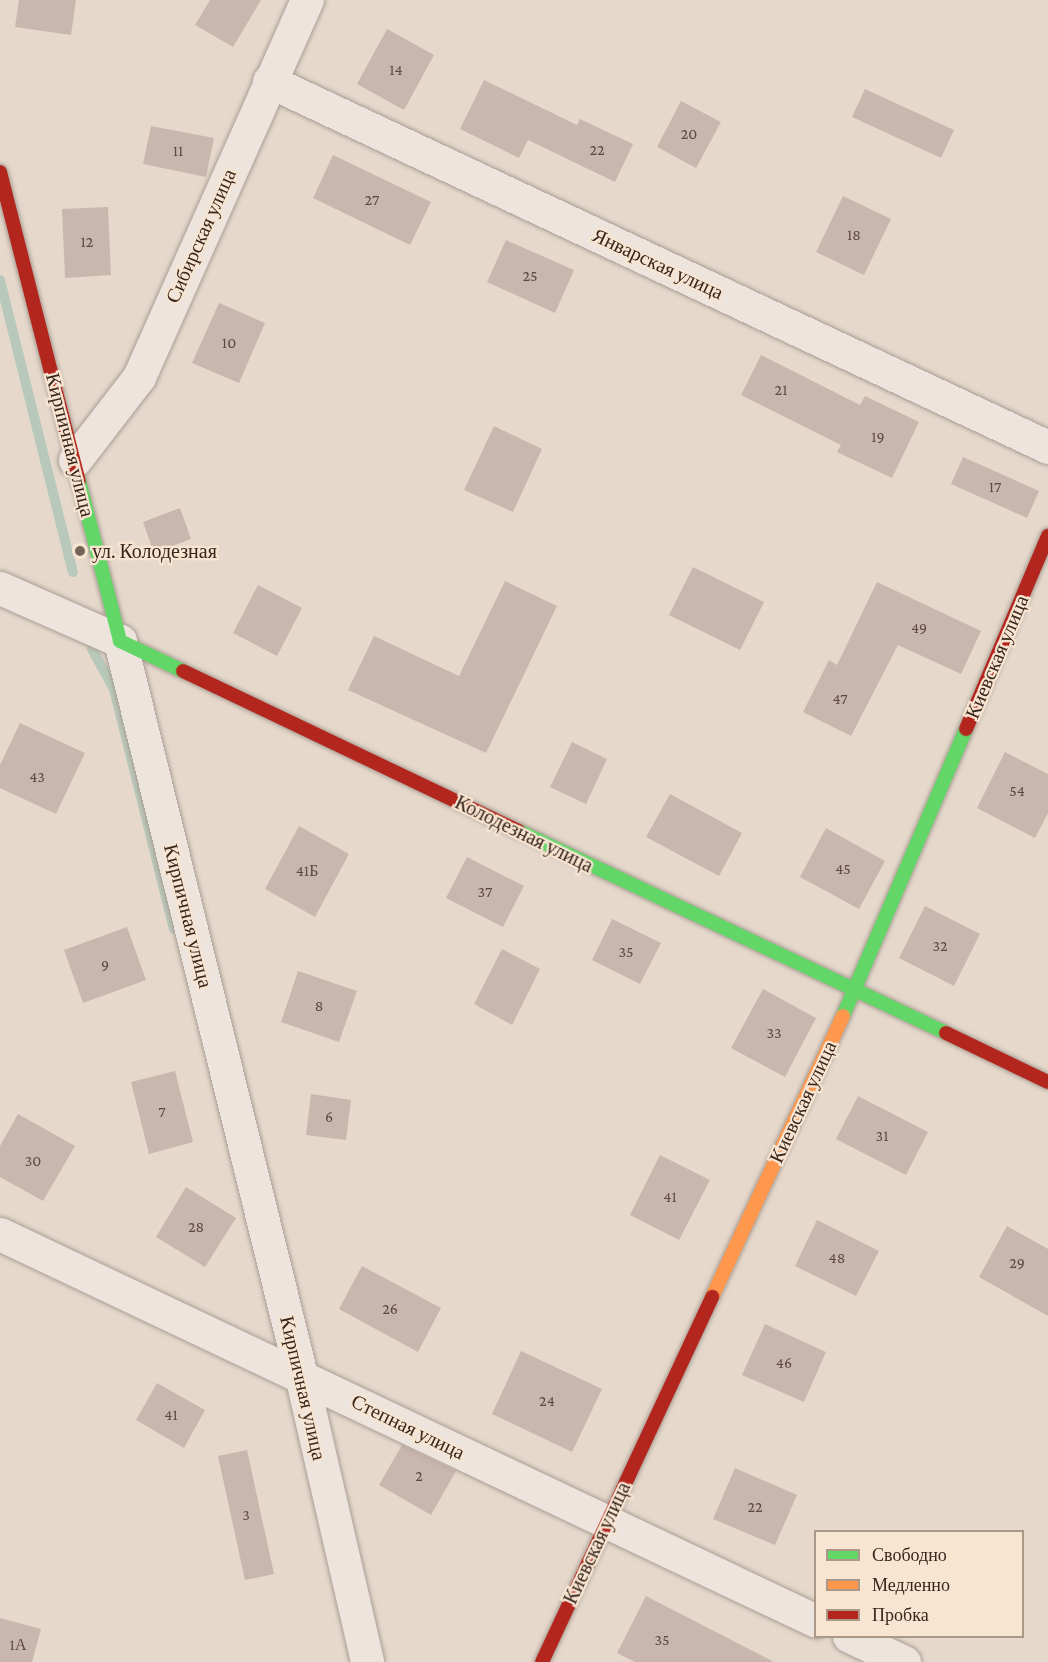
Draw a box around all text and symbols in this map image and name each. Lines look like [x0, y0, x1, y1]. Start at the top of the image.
house number: 14 [389, 60, 403, 80]
house number: 20 [681, 124, 697, 144]
house number: 22 [589, 140, 605, 160]
house number: 11 [173, 141, 183, 161]
street label: Сибирская улица [161, 165, 241, 307]
house number: 27 [365, 190, 379, 210]
street label: Январская улица [589, 223, 727, 305]
house number: 18 [847, 225, 861, 245]
house number: 12 [81, 232, 93, 252]
house number: 25 [522, 266, 538, 286]
house number: 10 [222, 333, 236, 353]
street label: Кирпичная улица [41, 371, 99, 519]
house number: 21 [775, 380, 787, 400]
house number: 19 [871, 427, 885, 447]
house number: 17 [989, 477, 1001, 497]
place label: ул. Колодезная [92, 539, 217, 563]
marker: ул. Колодезная [73, 544, 87, 558]
street label: Киевская улица [960, 592, 1034, 722]
house number: 49 [911, 618, 927, 638]
house number: 47 [832, 689, 848, 709]
house number: 43 [29, 767, 45, 787]
house number: 54 [1009, 781, 1025, 801]
street label: Колодезная улица [451, 790, 597, 878]
street label: Кирпичная улица [159, 842, 217, 990]
house number: 45 [835, 859, 851, 879]
house number: 41Б [296, 861, 318, 881]
house number: 37 [478, 882, 492, 902]
house number: 32 [932, 936, 948, 956]
house number: 35 [618, 942, 634, 962]
house number: 9 [101, 955, 109, 975]
house number: 8 [315, 996, 323, 1016]
house number: 33 [766, 1023, 782, 1043]
street label: Киевская улица [764, 1037, 842, 1167]
house number: 7 [158, 1102, 166, 1122]
house number: 6 [325, 1107, 333, 1127]
house number: 31 [876, 1126, 888, 1146]
house number: 30 [25, 1151, 41, 1171]
house number: 41 [663, 1187, 677, 1207]
house number: 28 [188, 1217, 204, 1237]
house number: 48 [829, 1248, 845, 1268]
house number: 29 [1009, 1253, 1025, 1273]
house number: 26 [382, 1299, 398, 1319]
street label: Кирпичная улица [275, 1313, 331, 1463]
house number: 46 [776, 1353, 792, 1373]
street label: Степная улица [347, 1389, 469, 1465]
house number: 24 [539, 1391, 555, 1411]
house number: 41 [164, 1405, 178, 1425]
house number: 2 [415, 1466, 423, 1486]
street label: Киевская улица [558, 1478, 636, 1608]
house number: 22 [747, 1497, 763, 1517]
house number: 3 [242, 1505, 250, 1525]
legend [814, 1530, 1024, 1638]
text: Свободно [872, 1545, 947, 1565]
text: Медленно [872, 1575, 950, 1595]
text: Пробка [872, 1605, 929, 1625]
house number: 35 [654, 1630, 670, 1650]
house number: 1А [10, 1635, 26, 1655]

